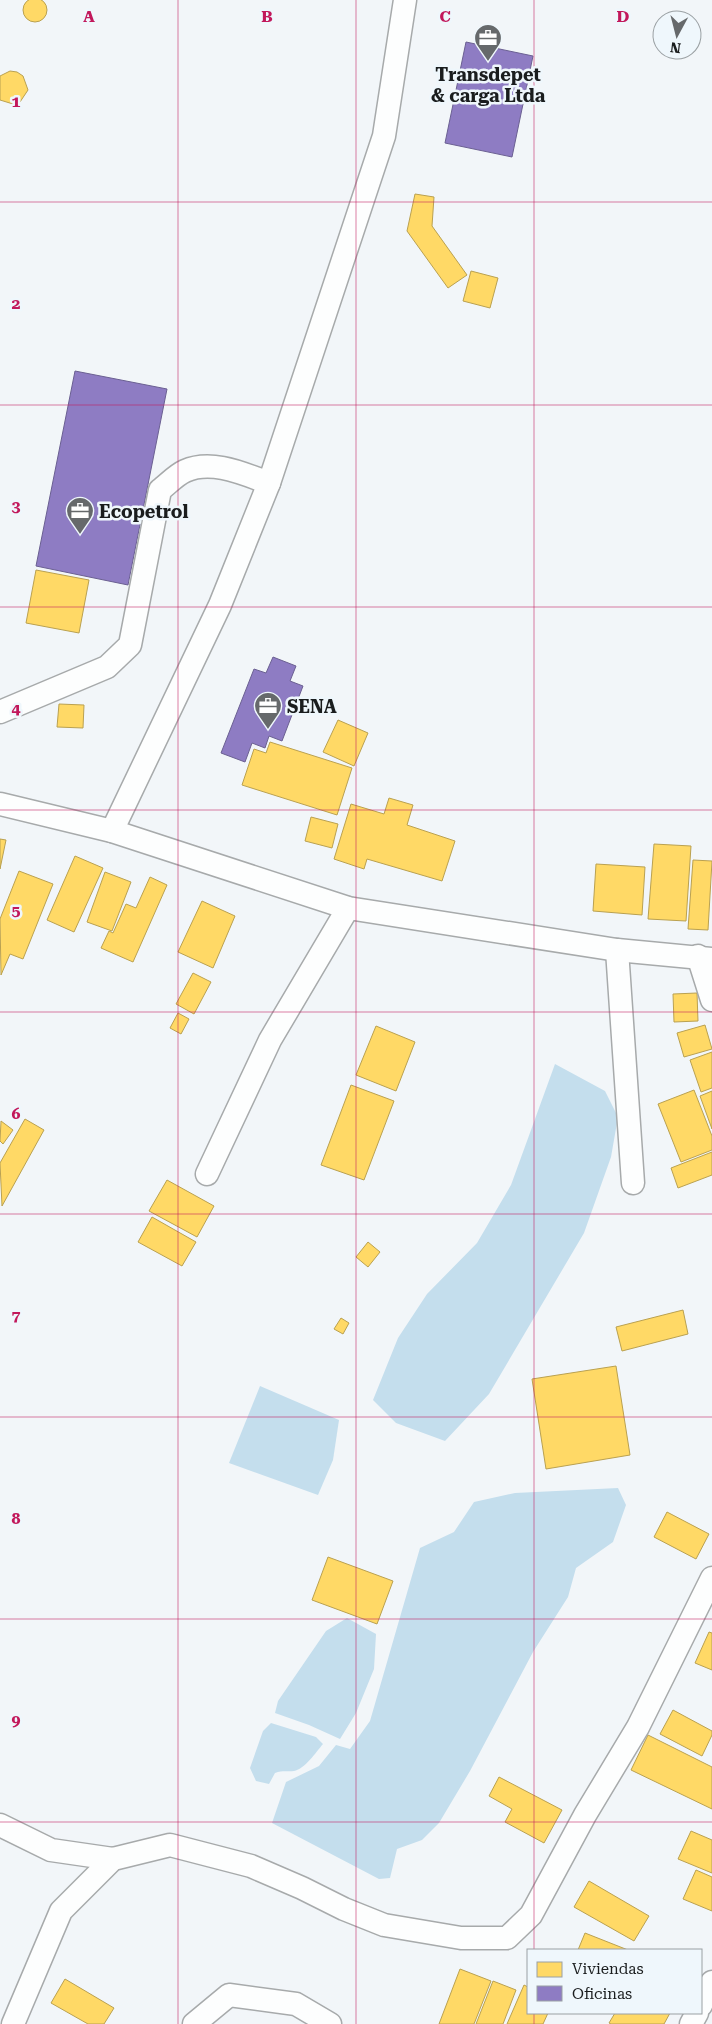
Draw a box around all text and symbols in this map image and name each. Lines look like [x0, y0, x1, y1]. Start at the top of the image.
text: A [83, 7, 95, 26]
text: B [261, 7, 273, 26]
text: C [439, 7, 451, 26]
text: D [617, 7, 630, 26]
north arrow [652, 10, 702, 60]
office icon: Transdepet & carga Ltda [473, 23, 503, 62]
text: N [669, 39, 682, 57]
place label: Transdepet & carga Ltda [431, 64, 546, 106]
text: 1 [12, 92, 21, 111]
text: 2 [12, 294, 21, 313]
office icon: Ecopetrol [65, 496, 95, 535]
text: 3 [12, 497, 21, 516]
place label: Ecopetrol [99, 501, 188, 522]
office icon: SENA [253, 691, 283, 730]
place label: SENA [287, 696, 337, 717]
text: 4 [12, 699, 21, 718]
text: 5 [12, 901, 21, 920]
text: 6 [12, 1104, 21, 1123]
text: 7 [12, 1306, 21, 1325]
text: 8 [12, 1509, 21, 1528]
text: 9 [12, 1711, 21, 1730]
legend [527, 1949, 702, 2014]
text: Viviendas [572, 1960, 644, 1978]
text: Oficinas [572, 1985, 632, 2003]

